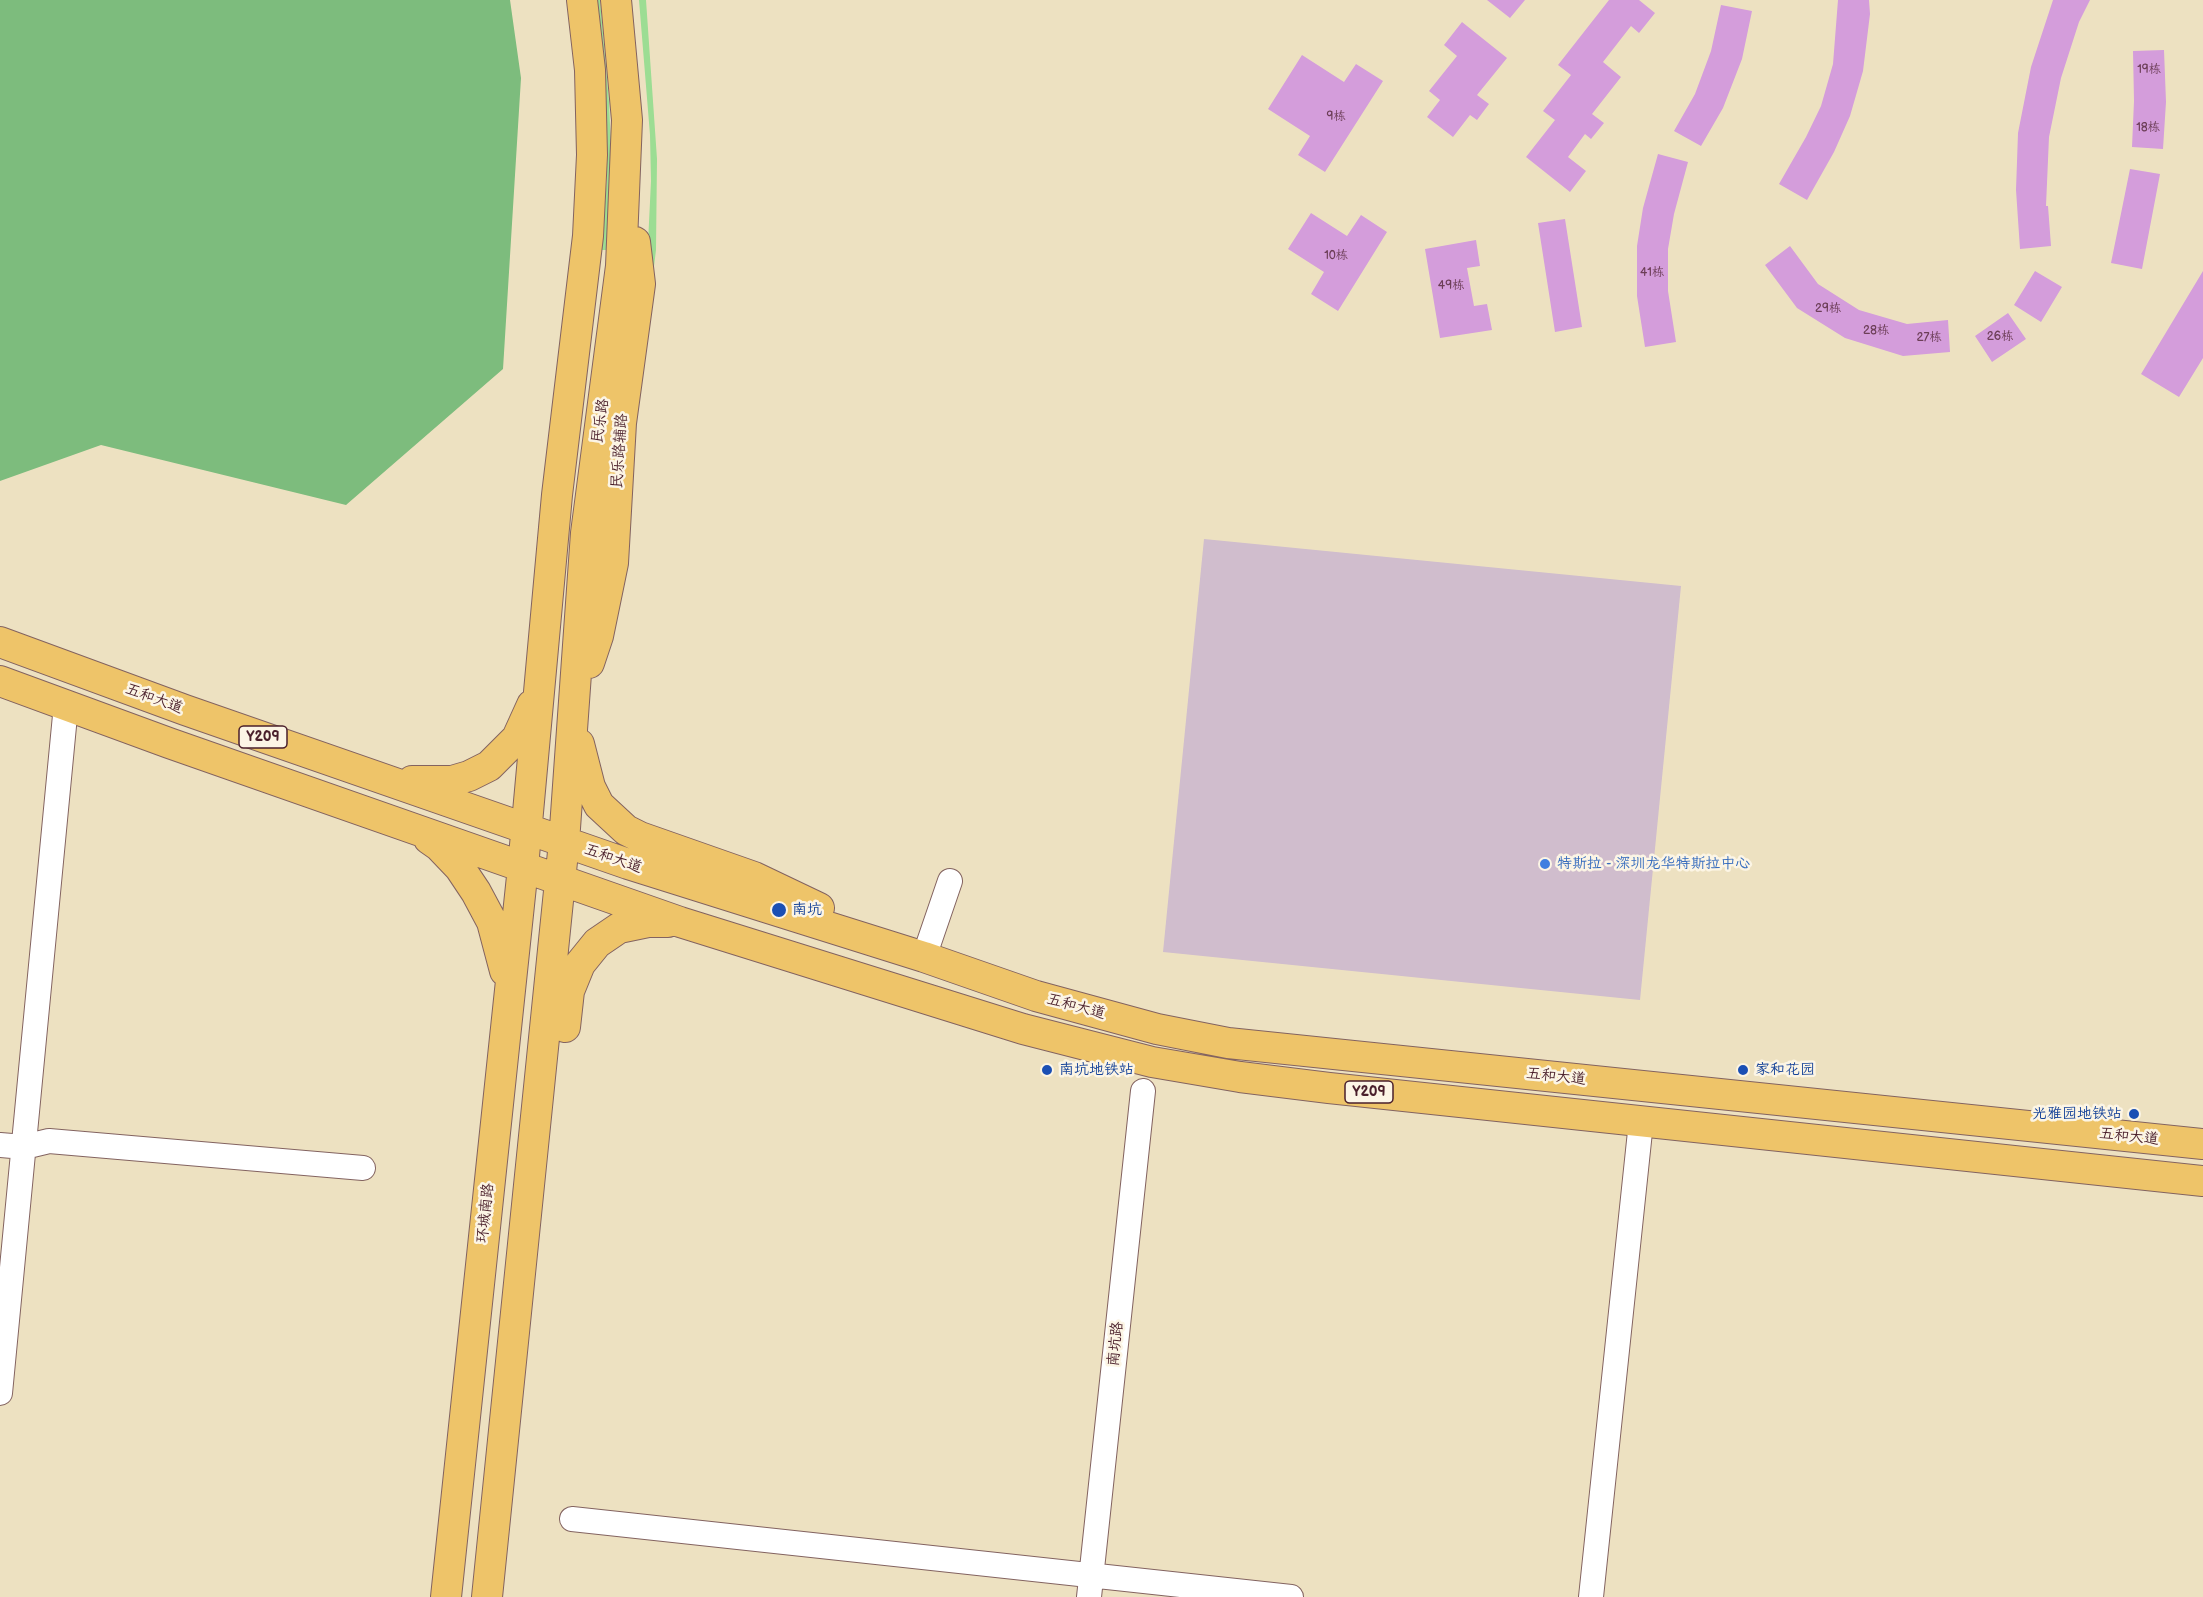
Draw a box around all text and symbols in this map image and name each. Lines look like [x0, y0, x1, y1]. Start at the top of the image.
house number: 19栋 [2137, 63, 2161, 77]
house number: 9栋 [1327, 110, 1345, 124]
house number: 18栋 [2136, 121, 2160, 135]
house number: 10栋 [1324, 249, 1348, 263]
house number: 41栋 [1640, 266, 1664, 280]
house number: 49栋 [1438, 279, 1464, 293]
house number: 29栋 [1815, 302, 1841, 316]
house number: 28栋 [1863, 324, 1889, 338]
house number: 26栋 [1987, 330, 2013, 344]
house number: 27栋 [1917, 331, 1941, 345]
street label: 民乐路 [589, 397, 613, 445]
street label: 民乐路辅路 [608, 413, 632, 489]
street label: 五和大道 [123, 680, 185, 718]
road number: Y209 [239, 726, 287, 748]
street label: 五和大道 [582, 841, 644, 877]
place label: 特斯拉 - 深圳龙华特斯拉中心 [1557, 855, 1751, 873]
marker: 特斯拉 - 深圳龙华特斯拉中心 [1538, 857, 1552, 871]
marker: 南坑 [770, 901, 788, 919]
place label: 南坑 [792, 901, 822, 919]
street label: 五和大道 [1045, 991, 1107, 1023]
place label: 南坑地铁站 [1059, 1061, 1134, 1079]
place label: 家和花园 [1755, 1061, 1815, 1079]
marker: 南坑地铁站 [1040, 1063, 1054, 1077]
marker: 家和花园 [1736, 1063, 1750, 1077]
street label: 五和大道 [1525, 1065, 1587, 1089]
road number: Y209 [1345, 1081, 1393, 1103]
place label: 光雅园地铁站 [2032, 1105, 2122, 1123]
marker: 光雅园地铁站 [2127, 1107, 2141, 1121]
street label: 五和大道 [2098, 1125, 2160, 1149]
street label: 环城南路 [474, 1182, 498, 1244]
street label: 南坑路 [1105, 1321, 1127, 1367]

